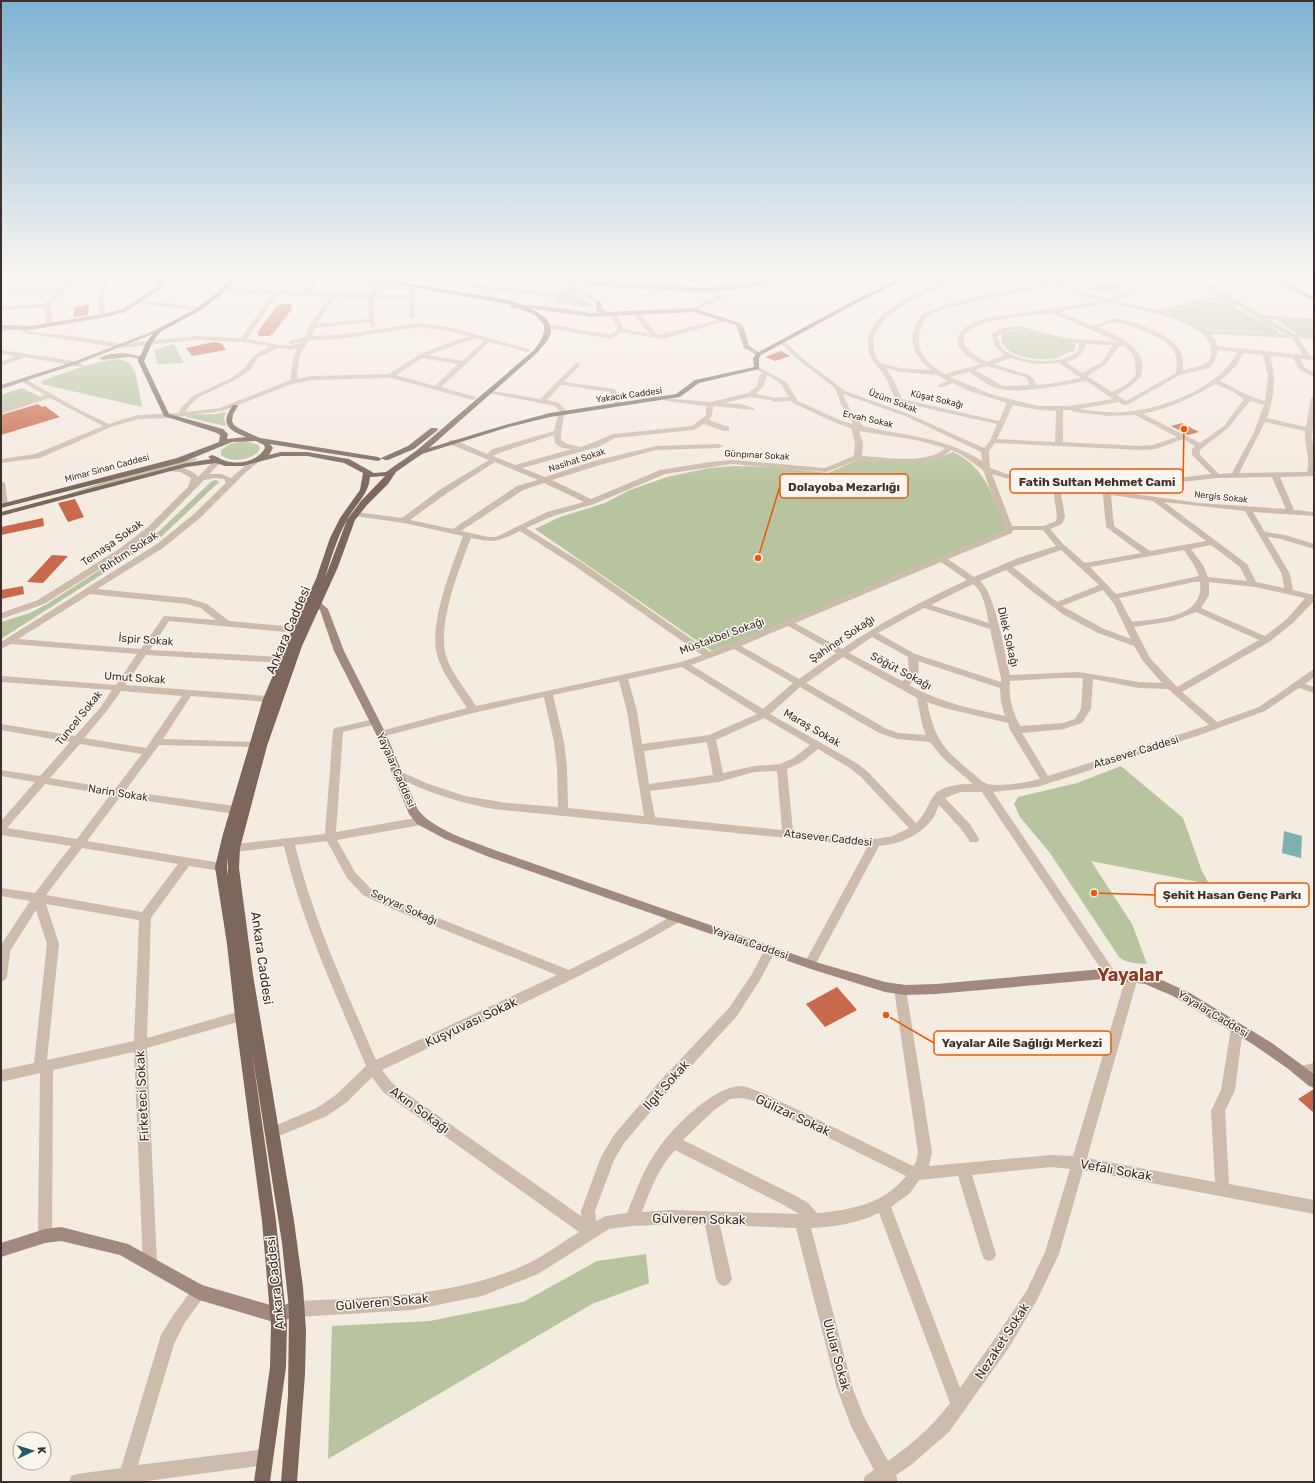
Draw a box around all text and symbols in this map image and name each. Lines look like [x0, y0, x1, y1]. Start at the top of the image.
street label: Yakacık Caddesi [595, 385, 663, 405]
street label: Üzüm Sokak [867, 387, 919, 415]
street label: Küşat Sokağı [910, 388, 964, 410]
street label: Ervah Sokak [842, 408, 894, 430]
street label: Nasihat Sokak [547, 446, 607, 474]
street label: Günpınar Sokak [724, 448, 790, 462]
street label: Mimar Sinan Caddesi [64, 452, 150, 484]
callout: Fatih Sultan Mehmet Cami [1010, 469, 1183, 493]
callout: Dolayoba Mezarlığı [780, 474, 908, 498]
text: Fatih Sultan Mehmet Cami [1019, 475, 1175, 489]
text: Dolayoba Mezarlığı [788, 480, 900, 494]
street label: Nergis Sokak [1194, 489, 1249, 505]
street label: Temaşa Sokak [79, 517, 146, 569]
street label: Rıhtım Sokak [98, 528, 161, 576]
street label: Ankara Caddesi [263, 584, 313, 676]
street label: Dilek Sokağı [995, 606, 1021, 668]
street label: Şahiner Sokağı [807, 612, 877, 666]
street label: Müstakbel Sokağı [678, 615, 766, 657]
street label: İspir Sokak [118, 631, 174, 648]
street label: Söğüt Sokağı [868, 649, 934, 693]
street label: Umut Sokak [104, 669, 166, 687]
street label: Tuncel Sokak [53, 688, 105, 748]
street label: Maraş Sokak [781, 706, 843, 750]
street label: Yayalar Caddesi [374, 731, 418, 809]
street label: Atasever Caddesi [1092, 733, 1180, 771]
street label: Narin Sokak [87, 782, 149, 804]
street label: Atasever Caddesi [783, 827, 873, 849]
callout: Şehit Hasan Genç Parkı [1155, 883, 1309, 907]
street label: Seyyar Sokağı [369, 887, 439, 927]
text: Şehit Hasan Genç Parkı [1163, 888, 1301, 902]
street label: Ankara Caddesi [248, 910, 276, 1006]
street label: Yayalar Caddesi [710, 924, 790, 962]
district label: Yayalar [1097, 964, 1163, 986]
street label: Yayalar Caddesi [1175, 988, 1251, 1040]
street label: Kuşyuvası Sokak [423, 994, 520, 1050]
callout: Yayalar Aile Sağlığı Merkezi [934, 1031, 1111, 1055]
text: Yayalar Aile Sağlığı Merkezi [942, 1036, 1102, 1050]
street label: Firketeci Sokak [132, 1050, 152, 1142]
street label: Ilgıt Sokak [640, 1057, 693, 1114]
street label: Akın Sokağı [387, 1083, 453, 1137]
street label: Gülizar Sokak [753, 1091, 833, 1139]
street label: Vefalı Sokak [1079, 1156, 1153, 1184]
street label: Gülveren Sokak [652, 1211, 746, 1227]
street label: Ankara Caddesi [263, 1236, 287, 1330]
street label: Gülveren Sokak [335, 1290, 429, 1314]
street label: Nezaket Sokak [972, 1300, 1032, 1382]
street label: Ulular Sokak [820, 1317, 854, 1393]
north arrow [12, 1431, 52, 1471]
text: K [35, 1446, 48, 1455]

